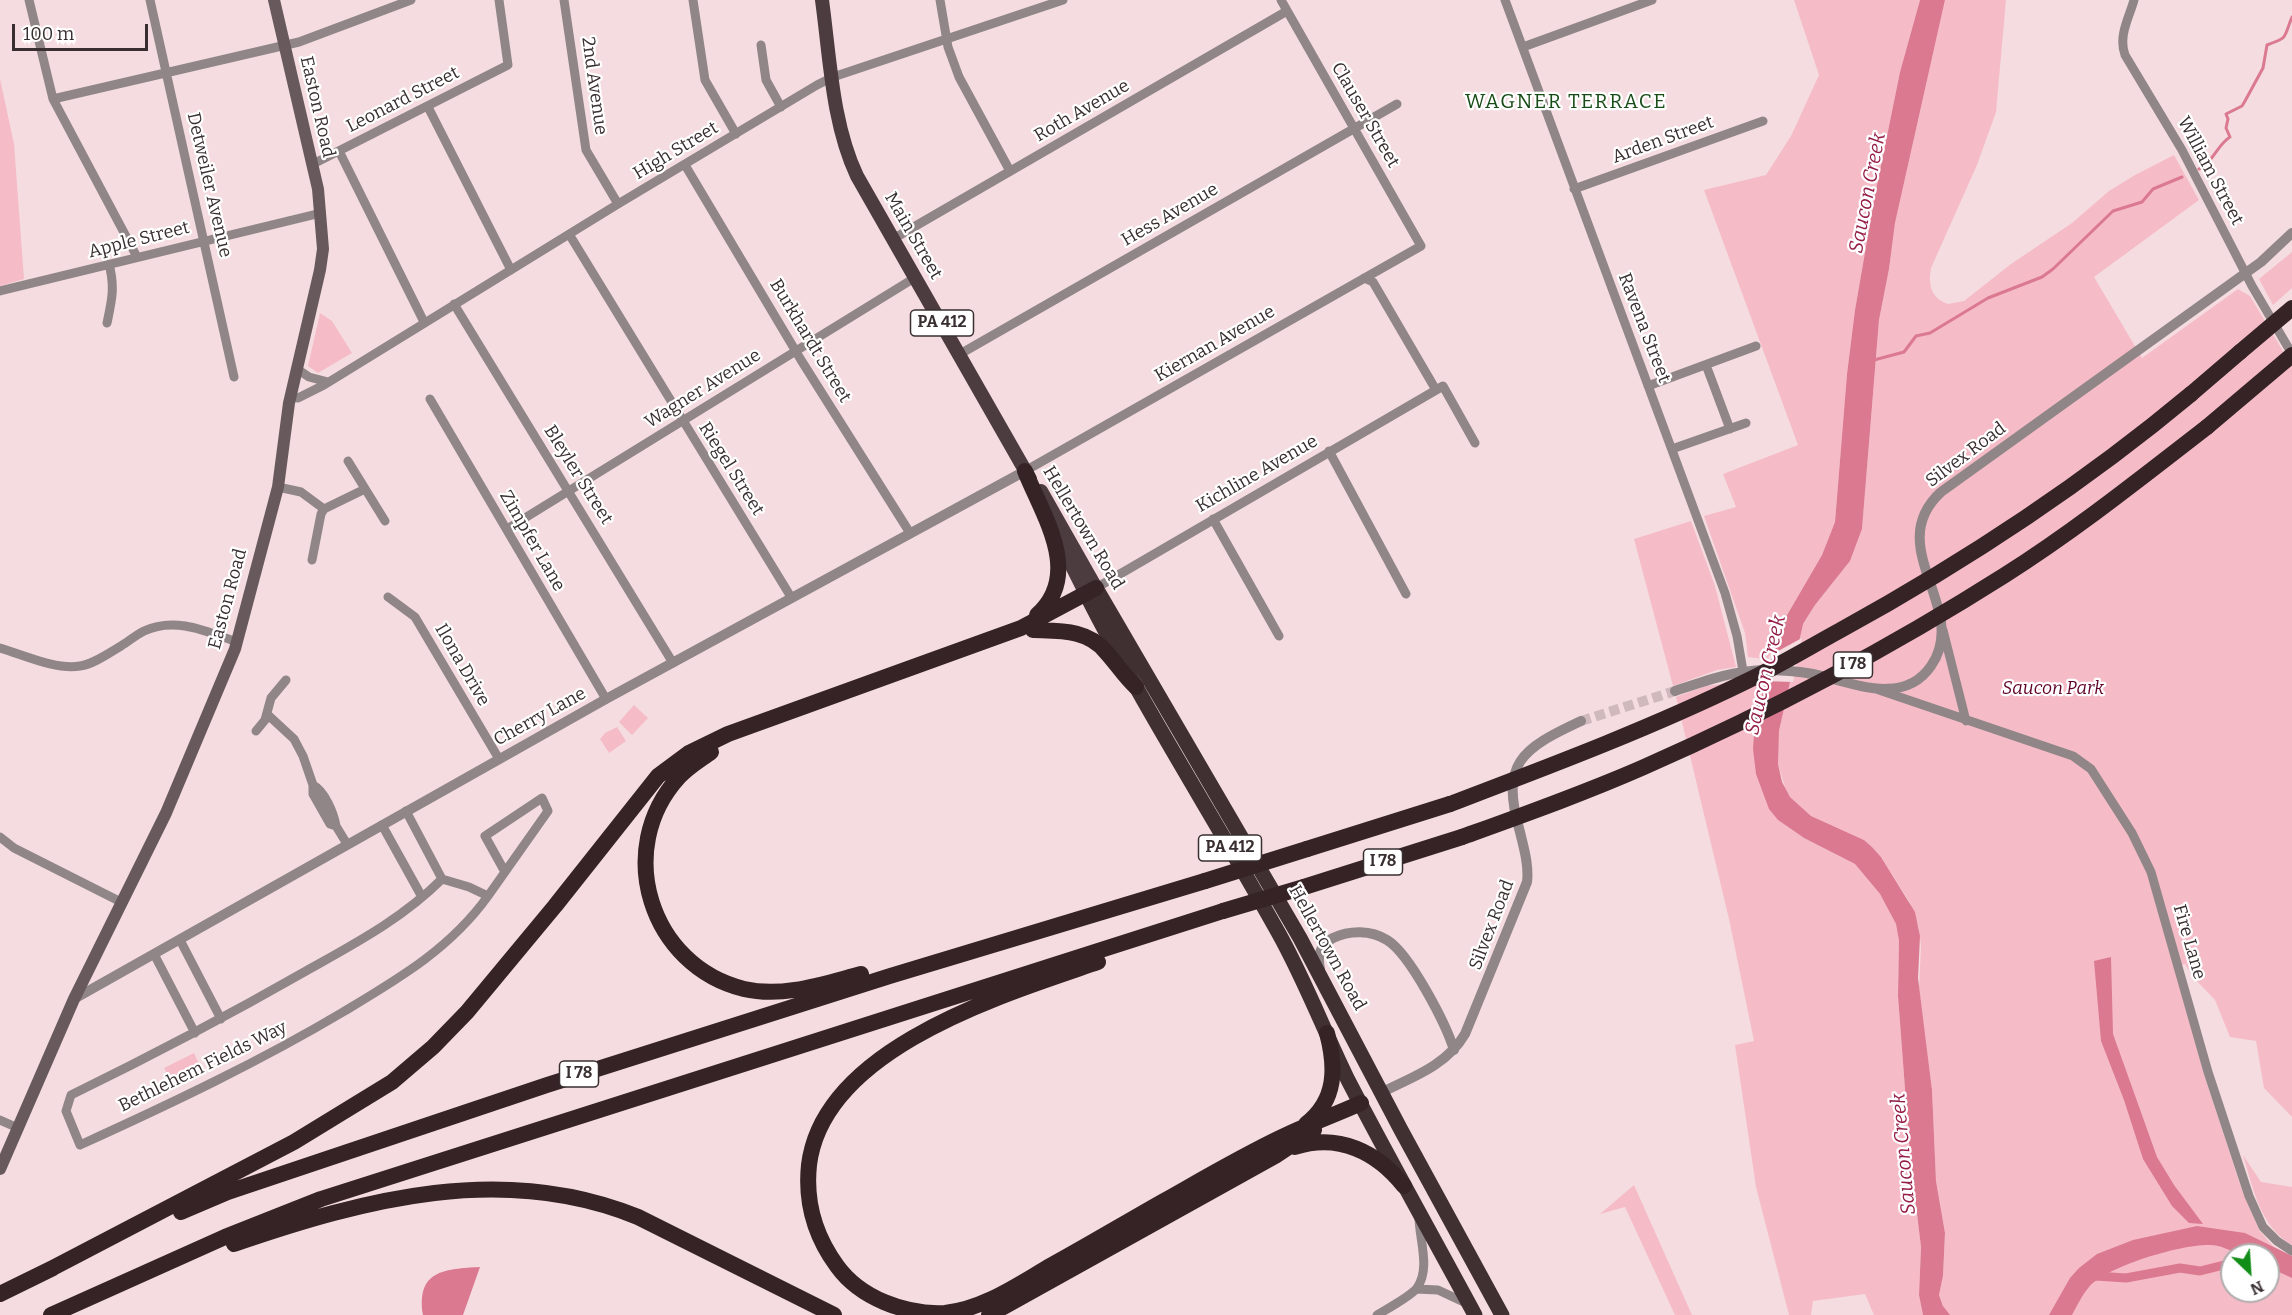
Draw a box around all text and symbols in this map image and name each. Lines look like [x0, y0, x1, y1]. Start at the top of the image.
scale bar [15, 12, 152, 50]
text: 100 m [23, 23, 74, 45]
street label: 2nd Avenue [576, 36, 612, 136]
street label: Easton Road [295, 54, 339, 160]
street label: Clauser Street [1326, 59, 1404, 171]
street label: Leonard Street [343, 62, 463, 138]
street label: Roth Avenue [1031, 75, 1133, 147]
district label: WAGNER TERRACE [1465, 90, 1667, 114]
street label: Detweiler Avenue [182, 110, 236, 260]
street label: Arden Street [1609, 112, 1717, 168]
street label: William Street [2172, 113, 2248, 229]
street label: High Street [630, 117, 722, 185]
water label: Saucon Creek [1845, 131, 1891, 255]
street label: Hess Avenue [1118, 179, 1222, 251]
street label: Main Street [879, 189, 947, 283]
street label: Apple Street [86, 217, 192, 263]
street label: Ravena Street [1613, 270, 1675, 386]
street label: Burkhardt Street [765, 275, 855, 407]
street label: Kiernan Avenue [1151, 301, 1279, 387]
road number: PA 412 [910, 310, 974, 336]
street label: Wagner Avenue [641, 345, 765, 433]
street label: Riegel Street [694, 418, 768, 520]
street label: Silvex Road [1922, 418, 2010, 492]
street label: Bleyler Street [539, 421, 617, 529]
street label: Kichline Avenue [1192, 430, 1322, 518]
street label: Hellertown Road [1038, 462, 1128, 594]
street label: Zimpfer Lane [495, 487, 569, 595]
street label: Easton Road [204, 546, 252, 652]
water label: Saucon Creek [1741, 613, 1791, 737]
street label: Ilona Drive [430, 620, 494, 710]
road number: I 78 [1834, 652, 1872, 678]
park label: Saucon Park [2002, 678, 2104, 700]
street label: Cherry Lane [490, 683, 590, 751]
road number: PA 412 [1198, 835, 1262, 861]
road number: I 78 [1364, 849, 1402, 875]
street label: Silvex Road [1465, 877, 1519, 973]
street label: Hellertown Road [1284, 882, 1370, 1014]
street label: Fire Lane [2168, 902, 2210, 982]
street label: Bethlehem Fields Way [115, 1017, 291, 1117]
road number: I 78 [560, 1061, 598, 1087]
water label: Saucon Creek [1887, 1092, 1921, 1216]
north arrow [2220, 1243, 2280, 1303]
text: N [2247, 1277, 2267, 1299]

